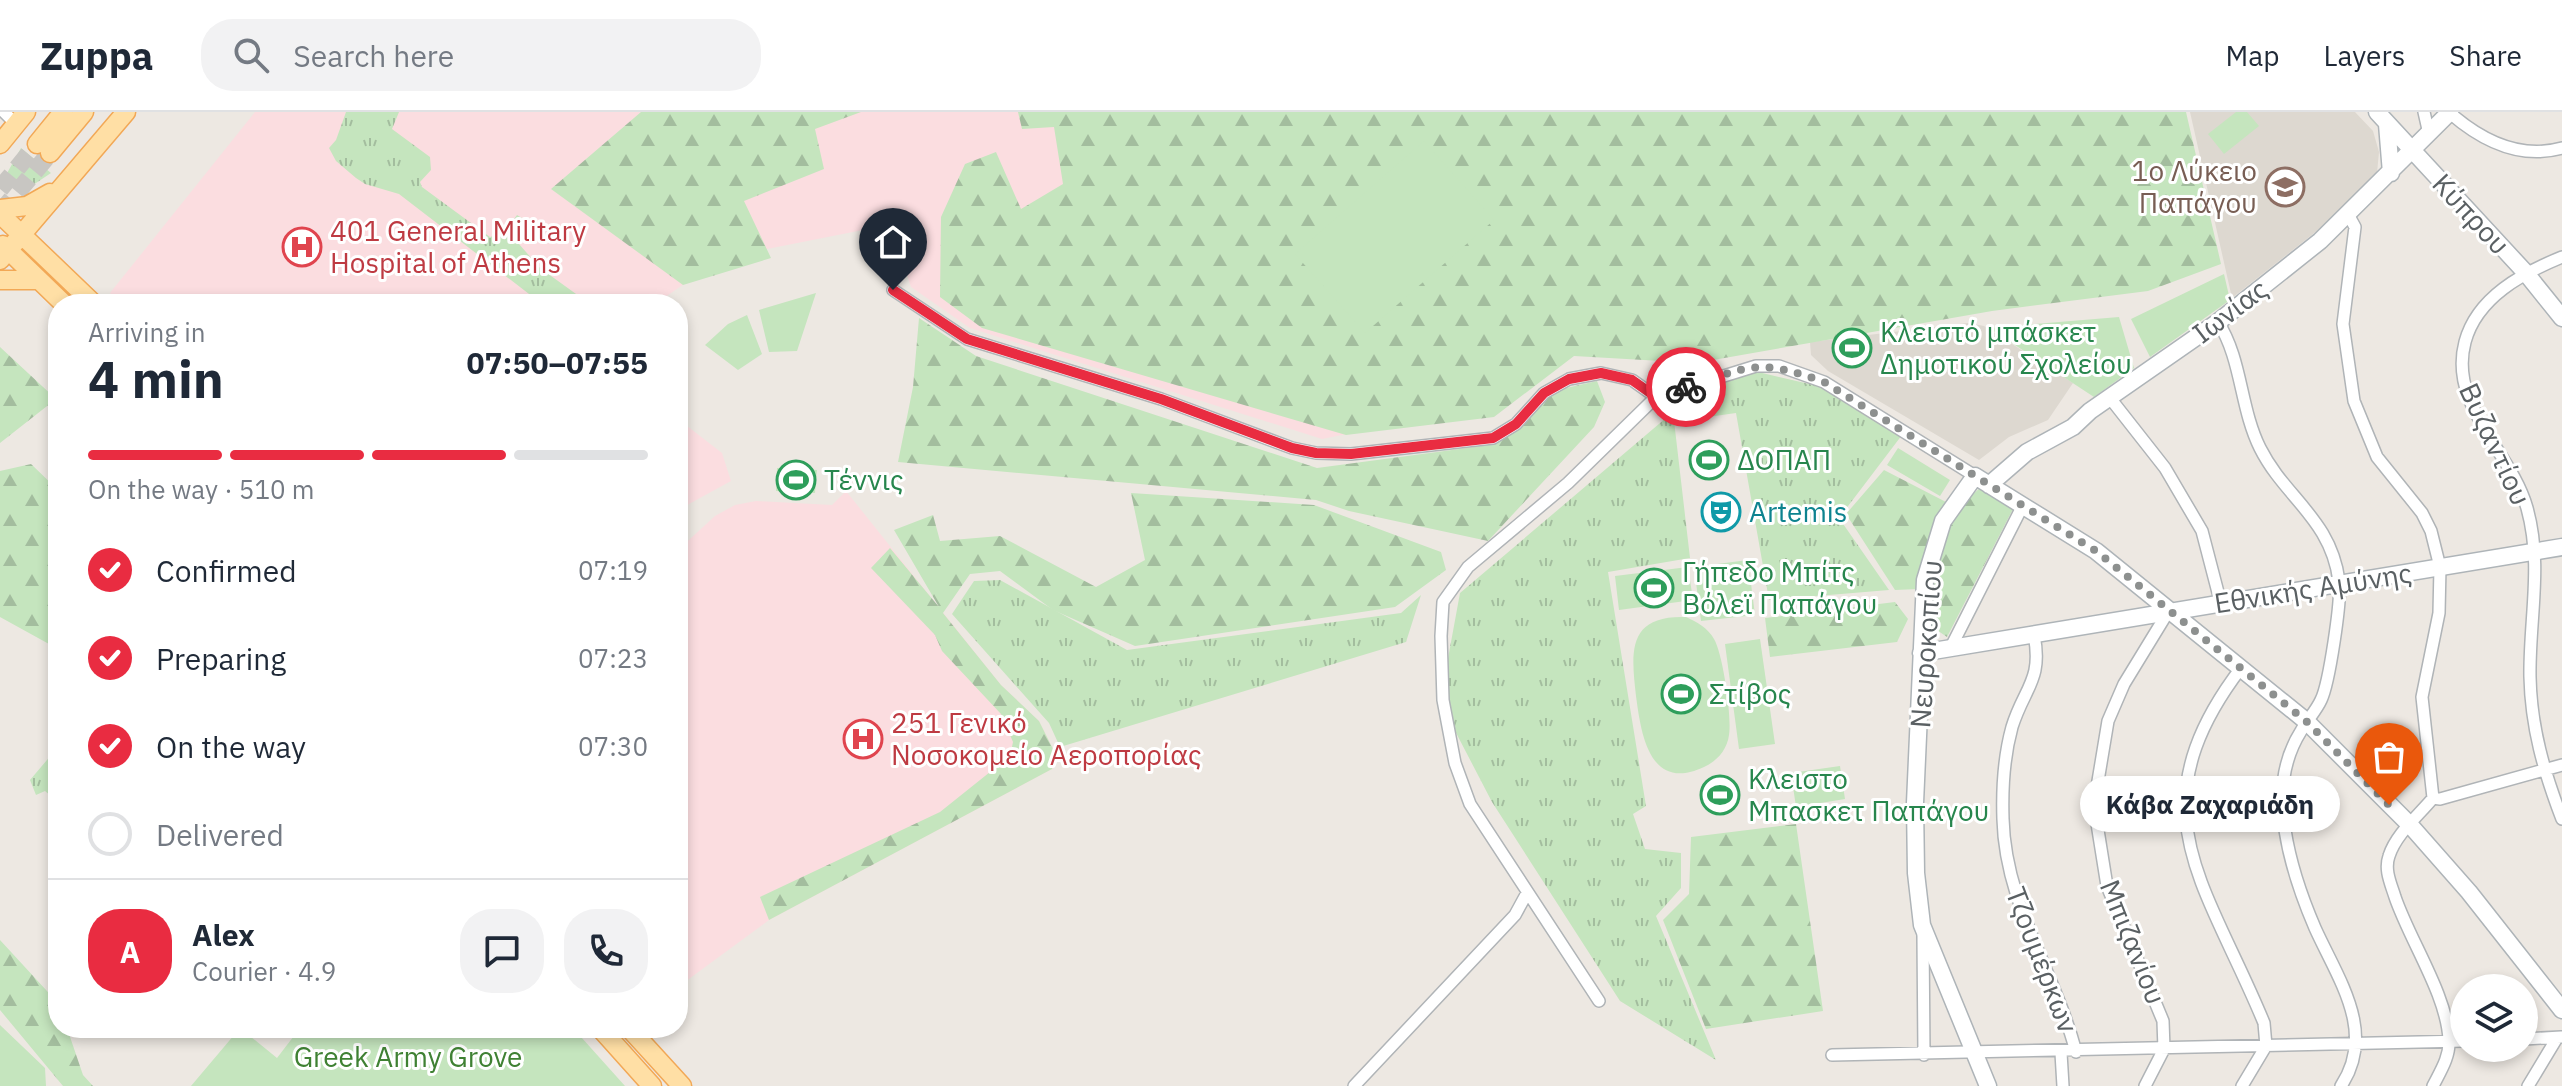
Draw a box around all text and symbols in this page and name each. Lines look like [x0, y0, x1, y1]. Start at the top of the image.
search box [201, 19, 761, 91]
text: Zuppa [40, 31, 153, 80]
icon: search [229, 33, 273, 77]
text: Search here [293, 36, 454, 75]
text: Map [2225, 37, 2279, 74]
text: Layers [2323, 37, 2405, 74]
text: Share [2449, 37, 2522, 74]
place label: 1ο Λύκειο Παπάγου [2132, 152, 2257, 221]
street label: Κύπρου [2425, 165, 2518, 262]
school or university icon: 1ο Λύκειο Παπάγου [2264, 166, 2306, 208]
pin [859, 208, 927, 290]
place label: 401 General Military Hospital of Athens [330, 212, 586, 281]
icon: home [871, 220, 915, 264]
hospital icon: 401 General Military Hospital of Athens [281, 226, 323, 268]
street label: Ιωνίας [2184, 270, 2275, 351]
place label: Κλειστό μπάσκετ Δημοτικού Σχολείου [1880, 313, 2132, 382]
text: Arriving in [88, 315, 205, 349]
sports icon: Κλειστό μπάσκετ Δημοτικού Σχολείου [1831, 327, 1873, 369]
text: 07:50–07:55 [467, 343, 648, 382]
text: 4 min [88, 345, 224, 412]
courier [1646, 347, 1726, 427]
icon: bike [1664, 365, 1708, 409]
street label: Βυζαντίου [2451, 377, 2540, 511]
sports icon: ΔΟΠΑΠ [1688, 439, 1730, 481]
place label: ΔΟΠΑΠ [1737, 441, 1831, 478]
sports icon: Τέννις [775, 459, 817, 501]
place label: Τέννις [824, 461, 904, 498]
text: On the way · 510 m [88, 472, 314, 506]
theatre icon: Artemis [1700, 491, 1742, 533]
place label: Artemis [1749, 493, 1848, 530]
icon: check [88, 548, 132, 592]
text: Confirmed [156, 551, 297, 590]
text: 07:19 [578, 553, 648, 587]
place label: Γήπεδο Μπίτς Βόλεϊ Παπάγου [1682, 553, 1878, 622]
street label: Εθνικής Αμύνης [2211, 554, 2414, 621]
street label: Νευροκοπίου [1901, 558, 1950, 729]
sports icon: Γήπεδο Μπίτς Βόλεϊ Παπάγου [1633, 567, 1675, 609]
icon: check [88, 636, 132, 680]
text: Preparing [156, 639, 286, 678]
text: 07:23 [578, 641, 648, 675]
sports icon: Στίβος [1660, 673, 1702, 715]
place label: Στίβος [1709, 675, 1791, 712]
place label: 251 Γενικό Νοσοκομείο Αεροπορίας [891, 704, 1202, 773]
hospital icon: 251 Γενικό Νοσοκομείο Αεροπορίας [842, 718, 884, 760]
pin [2355, 723, 2423, 805]
icon: check [88, 724, 132, 768]
text: On the way [156, 727, 306, 766]
text: 07:30 [578, 729, 648, 763]
icon: bag [2367, 735, 2411, 779]
place label: Κλειστο Μπασκετ Παπάγου [1748, 760, 1989, 829]
sports icon: Κλειστο Μπασκετ Παπάγου [1699, 774, 1741, 816]
callout: Κάβα Ζαχαριάδη [2081, 777, 2341, 833]
text: Κάβα Ζαχαριάδη [2106, 787, 2314, 821]
text: Delivered [156, 815, 284, 854]
street label: Μπιζανίου [2092, 874, 2175, 1010]
street label: Τζουμέρκων [1998, 882, 2087, 1038]
button: chat [460, 909, 544, 993]
button: phone [564, 909, 648, 993]
text: Alex [192, 915, 255, 954]
text: A [120, 932, 140, 971]
text: Courier · 4.9 [192, 954, 336, 988]
map controls [2450, 974, 2538, 1062]
button: layers [2450, 974, 2538, 1062]
park label: Greek Army Grove [294, 1038, 522, 1075]

